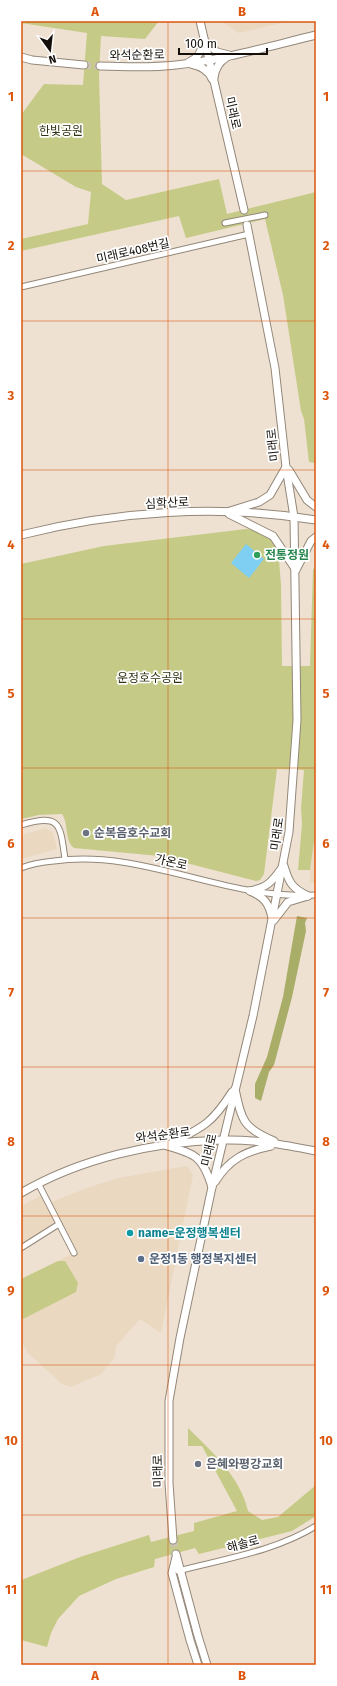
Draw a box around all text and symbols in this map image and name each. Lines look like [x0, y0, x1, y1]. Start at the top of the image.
text: A [90, 4, 99, 19]
text: B [238, 4, 246, 19]
north arrow [30, 30, 70, 70]
scale bar [179, 30, 267, 56]
text: 100 m [185, 37, 217, 51]
street label: 와석순환로 [109, 48, 165, 62]
text: N [47, 52, 58, 66]
text: 1 [8, 89, 14, 104]
text: 1 [323, 89, 329, 104]
street label: 미래로 [222, 95, 244, 131]
park label: 한빛공원 [39, 124, 83, 138]
street label: 미래로408번길 [95, 236, 171, 266]
text: 2 [8, 238, 15, 253]
text: 2 [323, 238, 330, 253]
text: 3 [7, 388, 15, 403]
text: 3 [322, 388, 330, 403]
street label: 미래로 [264, 428, 282, 462]
street label: 심학산로 [145, 495, 189, 511]
text: 4 [7, 537, 15, 552]
text: 4 [322, 537, 330, 552]
place label: 전통정원 [265, 548, 309, 562]
marker: 전통정원 [252, 550, 262, 560]
park label: 운정호수공원 [117, 671, 183, 685]
text: 5 [8, 686, 15, 701]
text: 5 [323, 686, 330, 701]
street label: 미래로 [268, 817, 286, 851]
place label: 순복음호수교회 [94, 826, 171, 840]
marker: 순복음호수교회 [81, 828, 91, 838]
text: 6 [7, 836, 15, 851]
text: 6 [322, 836, 330, 851]
street label: 가온로 [153, 851, 189, 873]
text: 7 [8, 985, 14, 1000]
text: 7 [323, 985, 329, 1000]
street label: 와석순환로 [135, 1125, 191, 1145]
street label: 미래로 [198, 1132, 220, 1168]
text: 8 [7, 1134, 15, 1149]
text: 8 [322, 1134, 330, 1149]
place label: name=운정행복센터 [138, 1226, 241, 1240]
marker: name=운정행복센터 [125, 1228, 135, 1238]
place label: 운정1동 행정복지센터 [149, 1252, 257, 1266]
marker: 운정1동 행정복지센터 [136, 1254, 146, 1264]
text: 9 [7, 1283, 15, 1298]
text: 9 [322, 1283, 330, 1298]
text: 10 [4, 1433, 18, 1448]
text: 10 [319, 1433, 333, 1448]
street label: 미래로 [151, 1454, 165, 1488]
place label: 은혜와평강교회 [206, 1457, 283, 1471]
marker: 은혜와평강교회 [193, 1459, 203, 1469]
street label: 해솔로 [225, 1533, 261, 1555]
text: 11 [5, 1582, 17, 1597]
text: 11 [320, 1582, 332, 1597]
text: A [90, 1668, 99, 1683]
text: B [238, 1668, 246, 1683]

